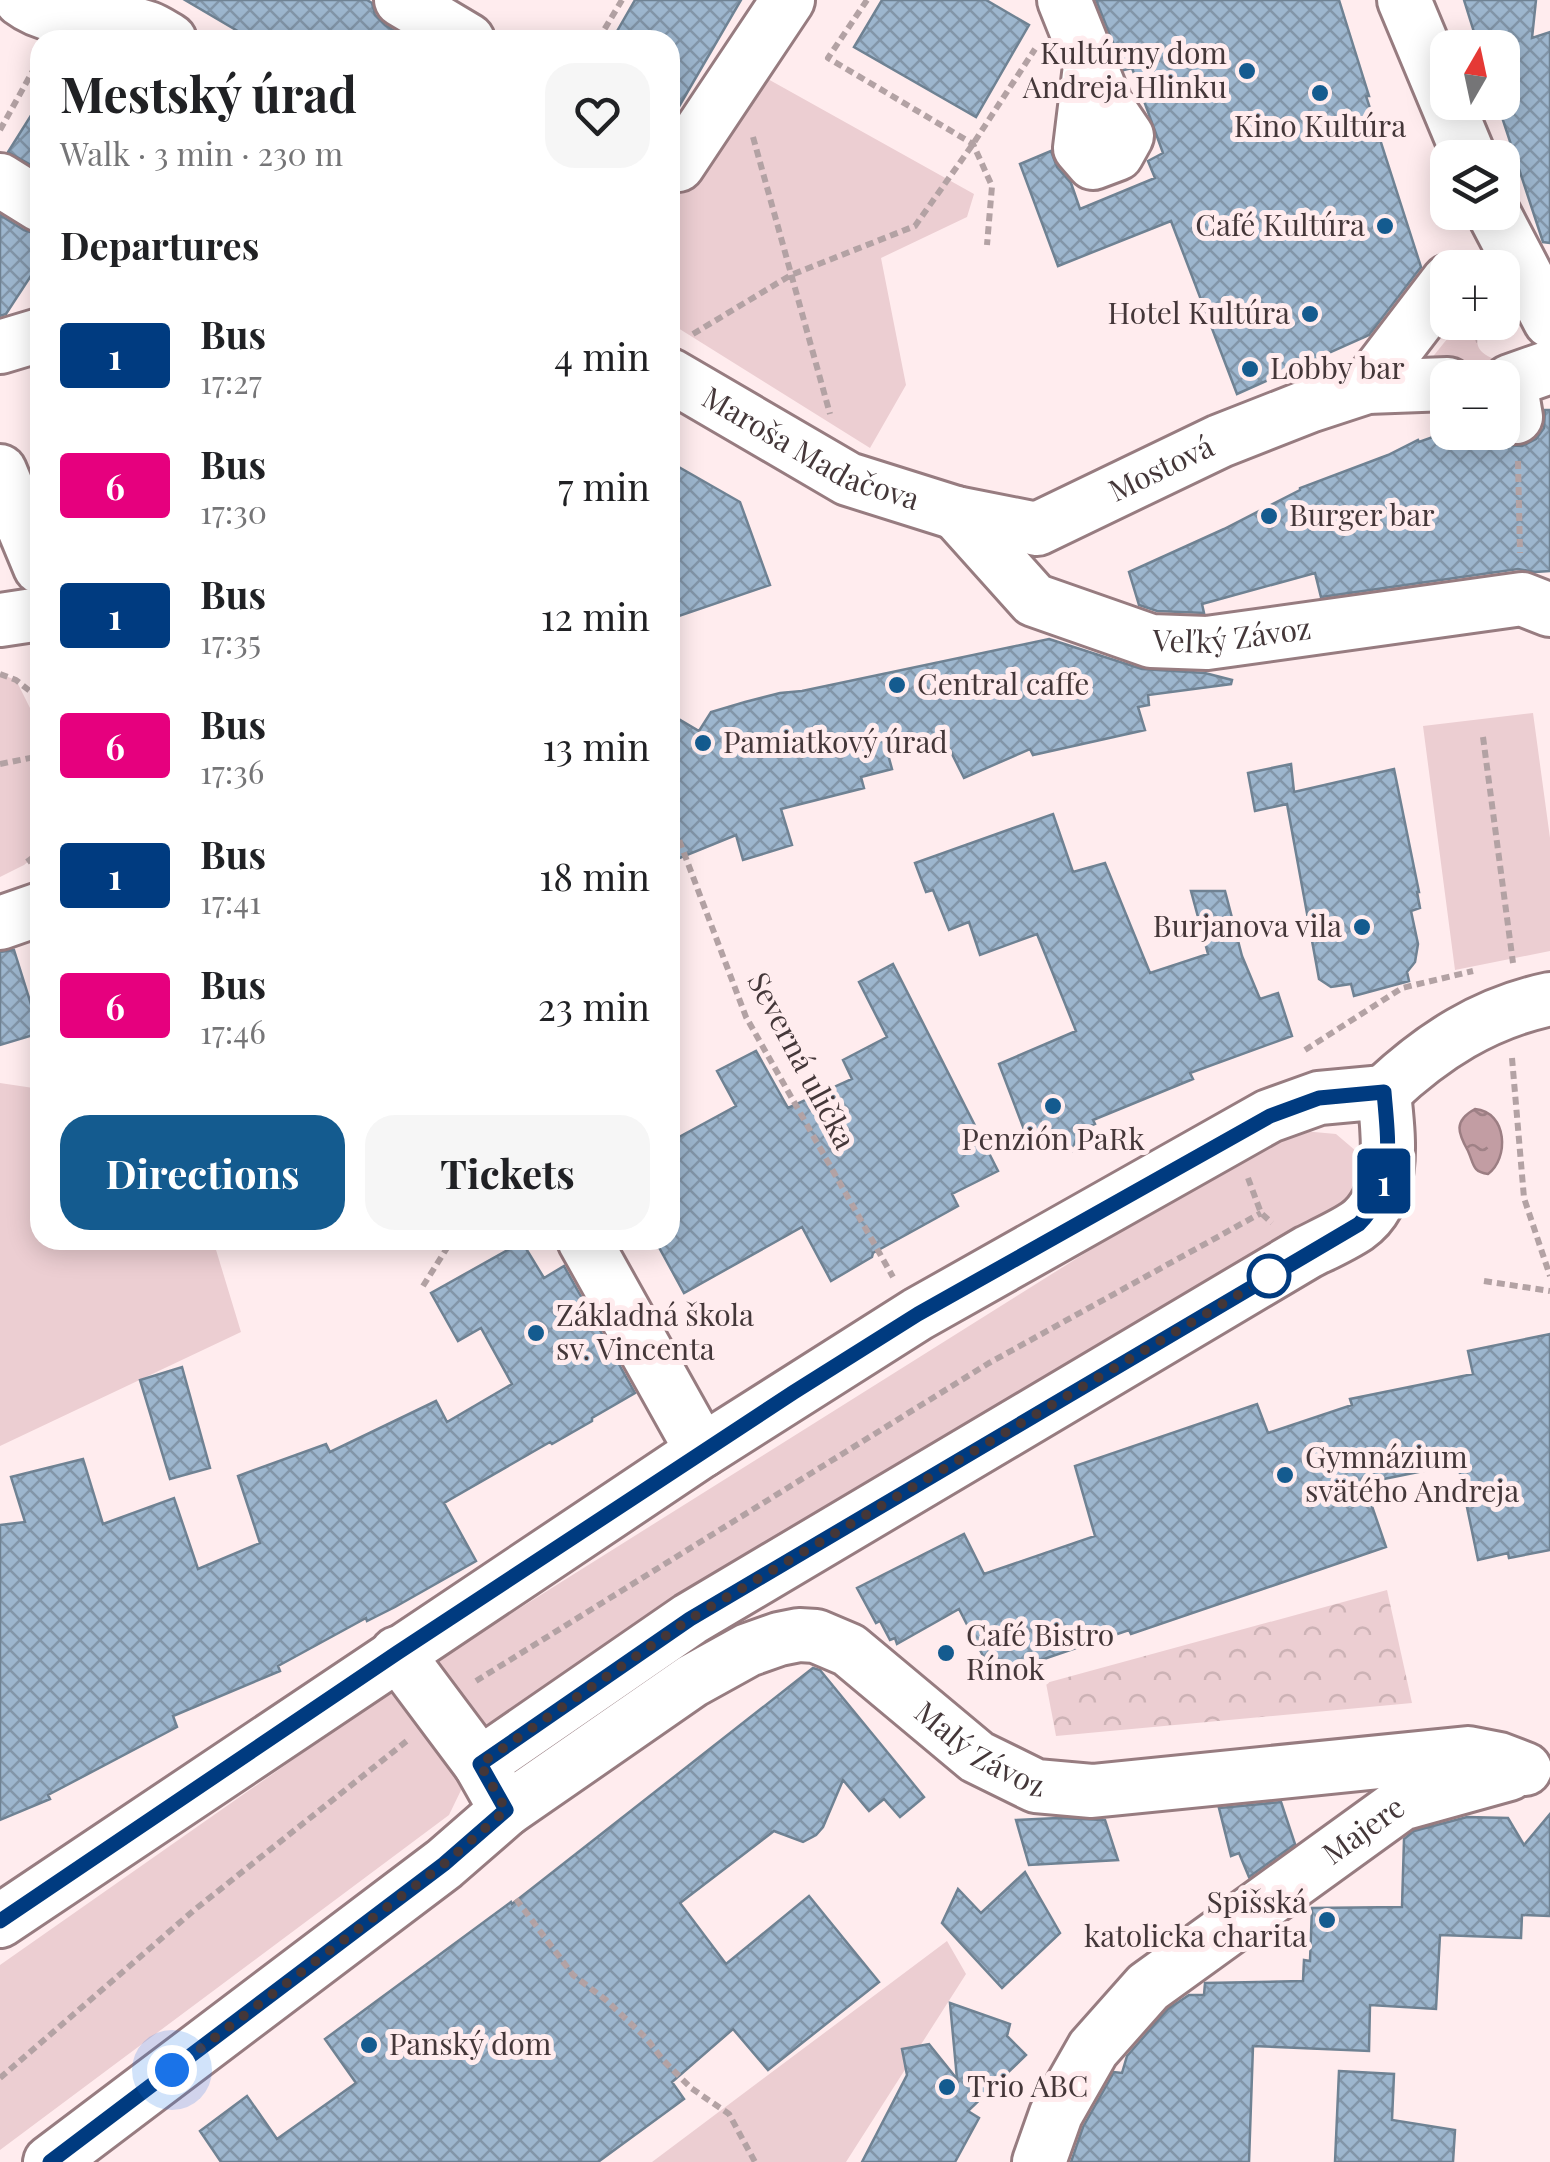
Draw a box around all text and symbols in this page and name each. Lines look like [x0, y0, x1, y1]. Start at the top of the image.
north arrow [1430, 30, 1520, 120]
map controls [1430, 30, 1520, 450]
place label: Kultúrny dom Andreja Hlinku [1022, 32, 1227, 106]
marker: Kultúrny dom Andreja Hlinku [1236, 60, 1258, 82]
text: Mestský úrad [60, 61, 357, 125]
button: heart [545, 63, 650, 168]
marker: Kino Kultúra [1309, 82, 1331, 104]
place label: Kino Kultúra [1234, 105, 1406, 145]
text: Walk · 3 min · 230 m [60, 131, 343, 174]
button: layers [1430, 140, 1520, 230]
place label: Café Kultúra [1195, 204, 1365, 244]
marker: Café Kultúra [1374, 215, 1396, 237]
text: Departures [60, 219, 259, 270]
button: + [1430, 250, 1520, 340]
place label: Hotel Kultúra [1108, 292, 1290, 332]
marker: Hotel Kultúra [1299, 303, 1321, 325]
text: Bus [200, 308, 266, 359]
text: 4 min [554, 330, 650, 381]
text: 1 [108, 332, 122, 379]
place label: Lobby bar [1270, 347, 1405, 387]
marker: Lobby bar [1239, 358, 1261, 380]
text: 17:27 [200, 359, 262, 402]
button: − [1430, 360, 1520, 450]
street label: Maroša Madačova [696, 376, 925, 518]
street label: Mostová [1102, 425, 1220, 510]
text: Bus [200, 438, 266, 489]
text: 7 min [558, 460, 650, 511]
text: 6 [105, 462, 125, 509]
text: 17:30 [200, 489, 267, 532]
place label: Burger bar [1289, 494, 1435, 534]
marker: Burger bar [1258, 505, 1280, 527]
text: Bus [200, 568, 266, 619]
text: 12 min [541, 590, 650, 641]
text: 1 [108, 592, 122, 639]
street label: Veľký Závoz [1151, 607, 1313, 661]
text: 17:35 [200, 619, 261, 662]
place label: Central caffe [917, 663, 1089, 703]
marker: Central caffe [886, 674, 908, 696]
text: Bus [200, 698, 266, 749]
text: 13 min [542, 720, 650, 771]
place label: Pamiatkový úrad [723, 721, 948, 761]
text: 6 [105, 722, 125, 769]
marker: Pamiatkový úrad [692, 732, 714, 754]
text: 17:36 [200, 749, 264, 792]
text: Bus [200, 828, 266, 879]
text: 18 min [539, 850, 650, 901]
text: 1 [108, 852, 122, 899]
text: 17:41 [200, 879, 261, 922]
place label: Burjanova vila [1153, 905, 1342, 945]
marker: Burjanova vila [1351, 916, 1373, 938]
text: Bus [200, 958, 266, 1009]
street label: Severná ulička [739, 965, 866, 1155]
text: 23 min [538, 980, 650, 1031]
text: 6 [105, 982, 125, 1029]
text: 17:46 [200, 1009, 266, 1052]
marker: Penzión PaRk [1042, 1095, 1064, 1117]
button: Directions [60, 1115, 345, 1230]
button: Tickets [365, 1115, 650, 1230]
place label: Penzión PaRk [961, 1118, 1145, 1158]
line badge: 1 [1352, 1148, 1416, 1214]
text: 1 [1377, 1158, 1391, 1205]
unlabelled marker [1248, 1255, 1290, 1297]
place label: Základná škola sv. Vincenta [556, 1294, 754, 1368]
marker: Základná škola sv. Vincenta [525, 1322, 547, 1344]
place label: Gymnázium svätého Andreja [1305, 1436, 1519, 1510]
marker: Gymnázium svätého Andreja [1274, 1464, 1296, 1486]
place label: Café Bistro Rínok [966, 1614, 1114, 1688]
marker: Café Bistro Rínok [935, 1642, 957, 1664]
street label: Malý Závoz [907, 1691, 1045, 1805]
street label: Majere [1314, 1786, 1412, 1872]
place label: Spišská katolicka charita [1084, 1881, 1307, 1955]
marker: Spišská katolicka charita [1316, 1909, 1338, 1931]
place label: Panský dom [389, 2023, 552, 2063]
marker: Panský dom [358, 2034, 380, 2056]
your location [147, 2045, 197, 2095]
place label: Trio ABC [967, 2065, 1088, 2105]
marker: Trio ABC [936, 2076, 958, 2098]

